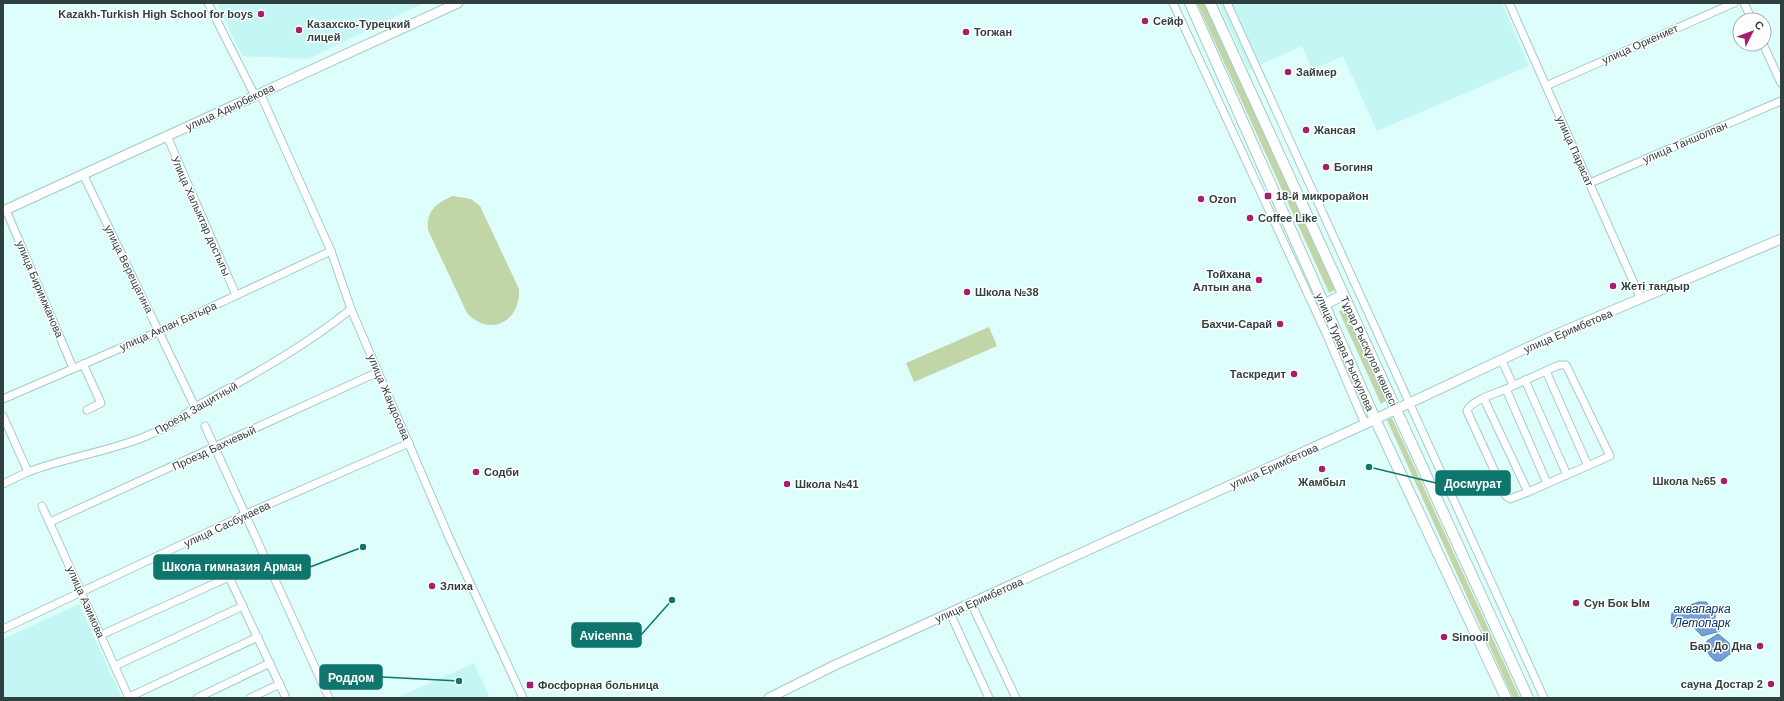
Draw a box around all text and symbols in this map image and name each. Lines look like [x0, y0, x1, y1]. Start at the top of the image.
place label: Kazakh-Turkish High School for boys [58, 8, 253, 20]
marker: Kazakh-Turkish High School for boys [256, 9, 266, 19]
north arrow [1732, 12, 1772, 52]
place label: Сейф [1153, 15, 1184, 27]
marker: Сейф [1140, 16, 1150, 26]
place label: Казахско-Турецкий лицей [307, 18, 410, 43]
text: С [1752, 18, 1767, 32]
street label: улица Оркениет [1600, 22, 1680, 66]
marker: Казахско-Турецкий лицей [294, 25, 304, 35]
place label: Тогжан [974, 26, 1012, 38]
marker: Тогжан [961, 27, 971, 37]
place label: Займер [1296, 66, 1337, 78]
marker: Займер [1283, 67, 1293, 77]
street label: улица Адырбекова [184, 81, 277, 133]
street label: улица Парасат [1554, 114, 1596, 188]
street label: улица Таншолпан [1641, 119, 1729, 165]
place label: Жансая [1313, 124, 1356, 136]
marker: Жансая [1301, 125, 1311, 135]
street label: Улица Халыктар достыгы [169, 154, 233, 278]
place label: Богиня [1334, 161, 1373, 173]
marker: Богиня [1321, 162, 1331, 172]
place label: 18-й микрорайон [1276, 190, 1369, 202]
marker: 18-й микрорайон [1263, 191, 1273, 201]
place label: Ozon [1209, 193, 1237, 205]
marker: Ozon [1196, 194, 1206, 204]
place label: Coffee Like [1258, 212, 1317, 224]
marker: Coffee Like [1245, 213, 1255, 223]
street label: улица Верещагина [102, 223, 156, 316]
street label: улица Биримжанова [14, 239, 66, 340]
place label: Тойхана Алтын ана [1193, 268, 1252, 293]
marker: Тойхана Алтын ана [1254, 275, 1264, 285]
place label: Жеті тандыр [1620, 280, 1690, 292]
marker: Жеті тандыр [1608, 281, 1618, 291]
place label: Школа №38 [975, 286, 1039, 298]
marker: Школа №38 [962, 287, 972, 297]
street label: улица Турара Рыскулова [1314, 291, 1377, 414]
street label: Тұрар Рыскұлов көшесі [1338, 294, 1400, 408]
street label: улица Акпан Батыра [118, 299, 219, 353]
street label: улица Еримбетова [1522, 307, 1615, 355]
place label: Бахчи-Сарай [1202, 318, 1272, 330]
marker: Бахчи-Сарай [1275, 319, 1285, 329]
street label: улица Жандосова [366, 352, 413, 442]
place label: Таскредит [1230, 368, 1287, 380]
marker: Таскредит [1289, 369, 1299, 379]
street label: Проезд Защитный [153, 379, 239, 437]
street label: Проезд Бахчевый [170, 423, 258, 473]
street label: улица Еримбетова [1228, 441, 1321, 491]
marker: Жамбыл [1317, 464, 1327, 474]
place label: Содби [484, 466, 519, 478]
marker: Содби [471, 467, 481, 477]
callout: Досмурат [1436, 471, 1510, 495]
place label: Школа №65 [1652, 475, 1716, 487]
place label: Жамбыл [1297, 476, 1346, 488]
marker: Школа №65 [1719, 476, 1729, 486]
text: Досмурат [1444, 477, 1502, 491]
place label: Школа №41 [795, 478, 859, 490]
marker: Школа №41 [782, 479, 792, 489]
street label: улица Сасбукаева [182, 498, 273, 549]
callout: Школа гимназия Арман [154, 555, 310, 579]
text: Школа гимназия Арман [162, 560, 302, 574]
street label: улица Азимова [65, 564, 108, 641]
street label: улица Еримбетова [933, 575, 1026, 625]
place label: Злиха [440, 580, 474, 592]
marker: Злиха [427, 581, 437, 591]
place label: Сун Бок Ым [1584, 597, 1650, 609]
marker: Сун Бок Ым [1571, 598, 1581, 608]
water label: аквапарка Летопарк [1673, 602, 1732, 630]
callout: Avicenna [572, 623, 641, 647]
text: Avicenna [580, 629, 633, 643]
place label: Sinooil [1452, 631, 1489, 643]
marker: Sinooil [1439, 632, 1449, 642]
place label: Бар До Дна [1690, 640, 1753, 652]
marker: Бар До Дна [1755, 641, 1765, 651]
callout: Роддом [320, 665, 382, 689]
text: Роддом [328, 671, 374, 685]
place label: сауна Достар 2 [1681, 678, 1763, 690]
place label: Фосфорная больница [538, 679, 660, 691]
marker: сауна Достар 2 [1766, 679, 1776, 689]
marker: Фосфорная больница [525, 680, 535, 690]

